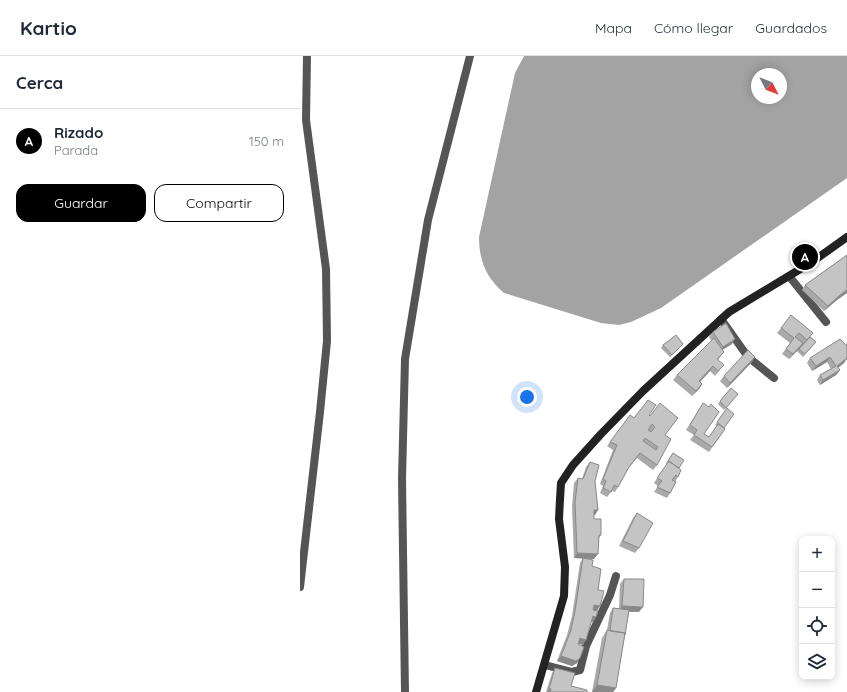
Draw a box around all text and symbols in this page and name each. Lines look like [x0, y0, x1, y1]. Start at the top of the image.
text: Kartio [20, 16, 77, 40]
text: Mapa [595, 19, 632, 37]
text: Cómo llegar [654, 19, 733, 37]
text: Guardados [755, 19, 827, 37]
north arrow [751, 68, 787, 104]
text: Cerca [16, 72, 63, 93]
text: Rizado [54, 123, 103, 142]
text: A [25, 133, 33, 149]
text: 150 m [249, 133, 284, 149]
text: Parada [54, 142, 98, 158]
button: Guardar [16, 184, 146, 222]
button: Compartir [154, 184, 284, 222]
pin: A [792, 242, 818, 272]
your location [517, 387, 537, 407]
map controls [799, 536, 835, 680]
button: + [799, 536, 835, 572]
button: − [799, 572, 835, 608]
button: locate [799, 608, 835, 644]
button: layers [799, 644, 835, 680]

